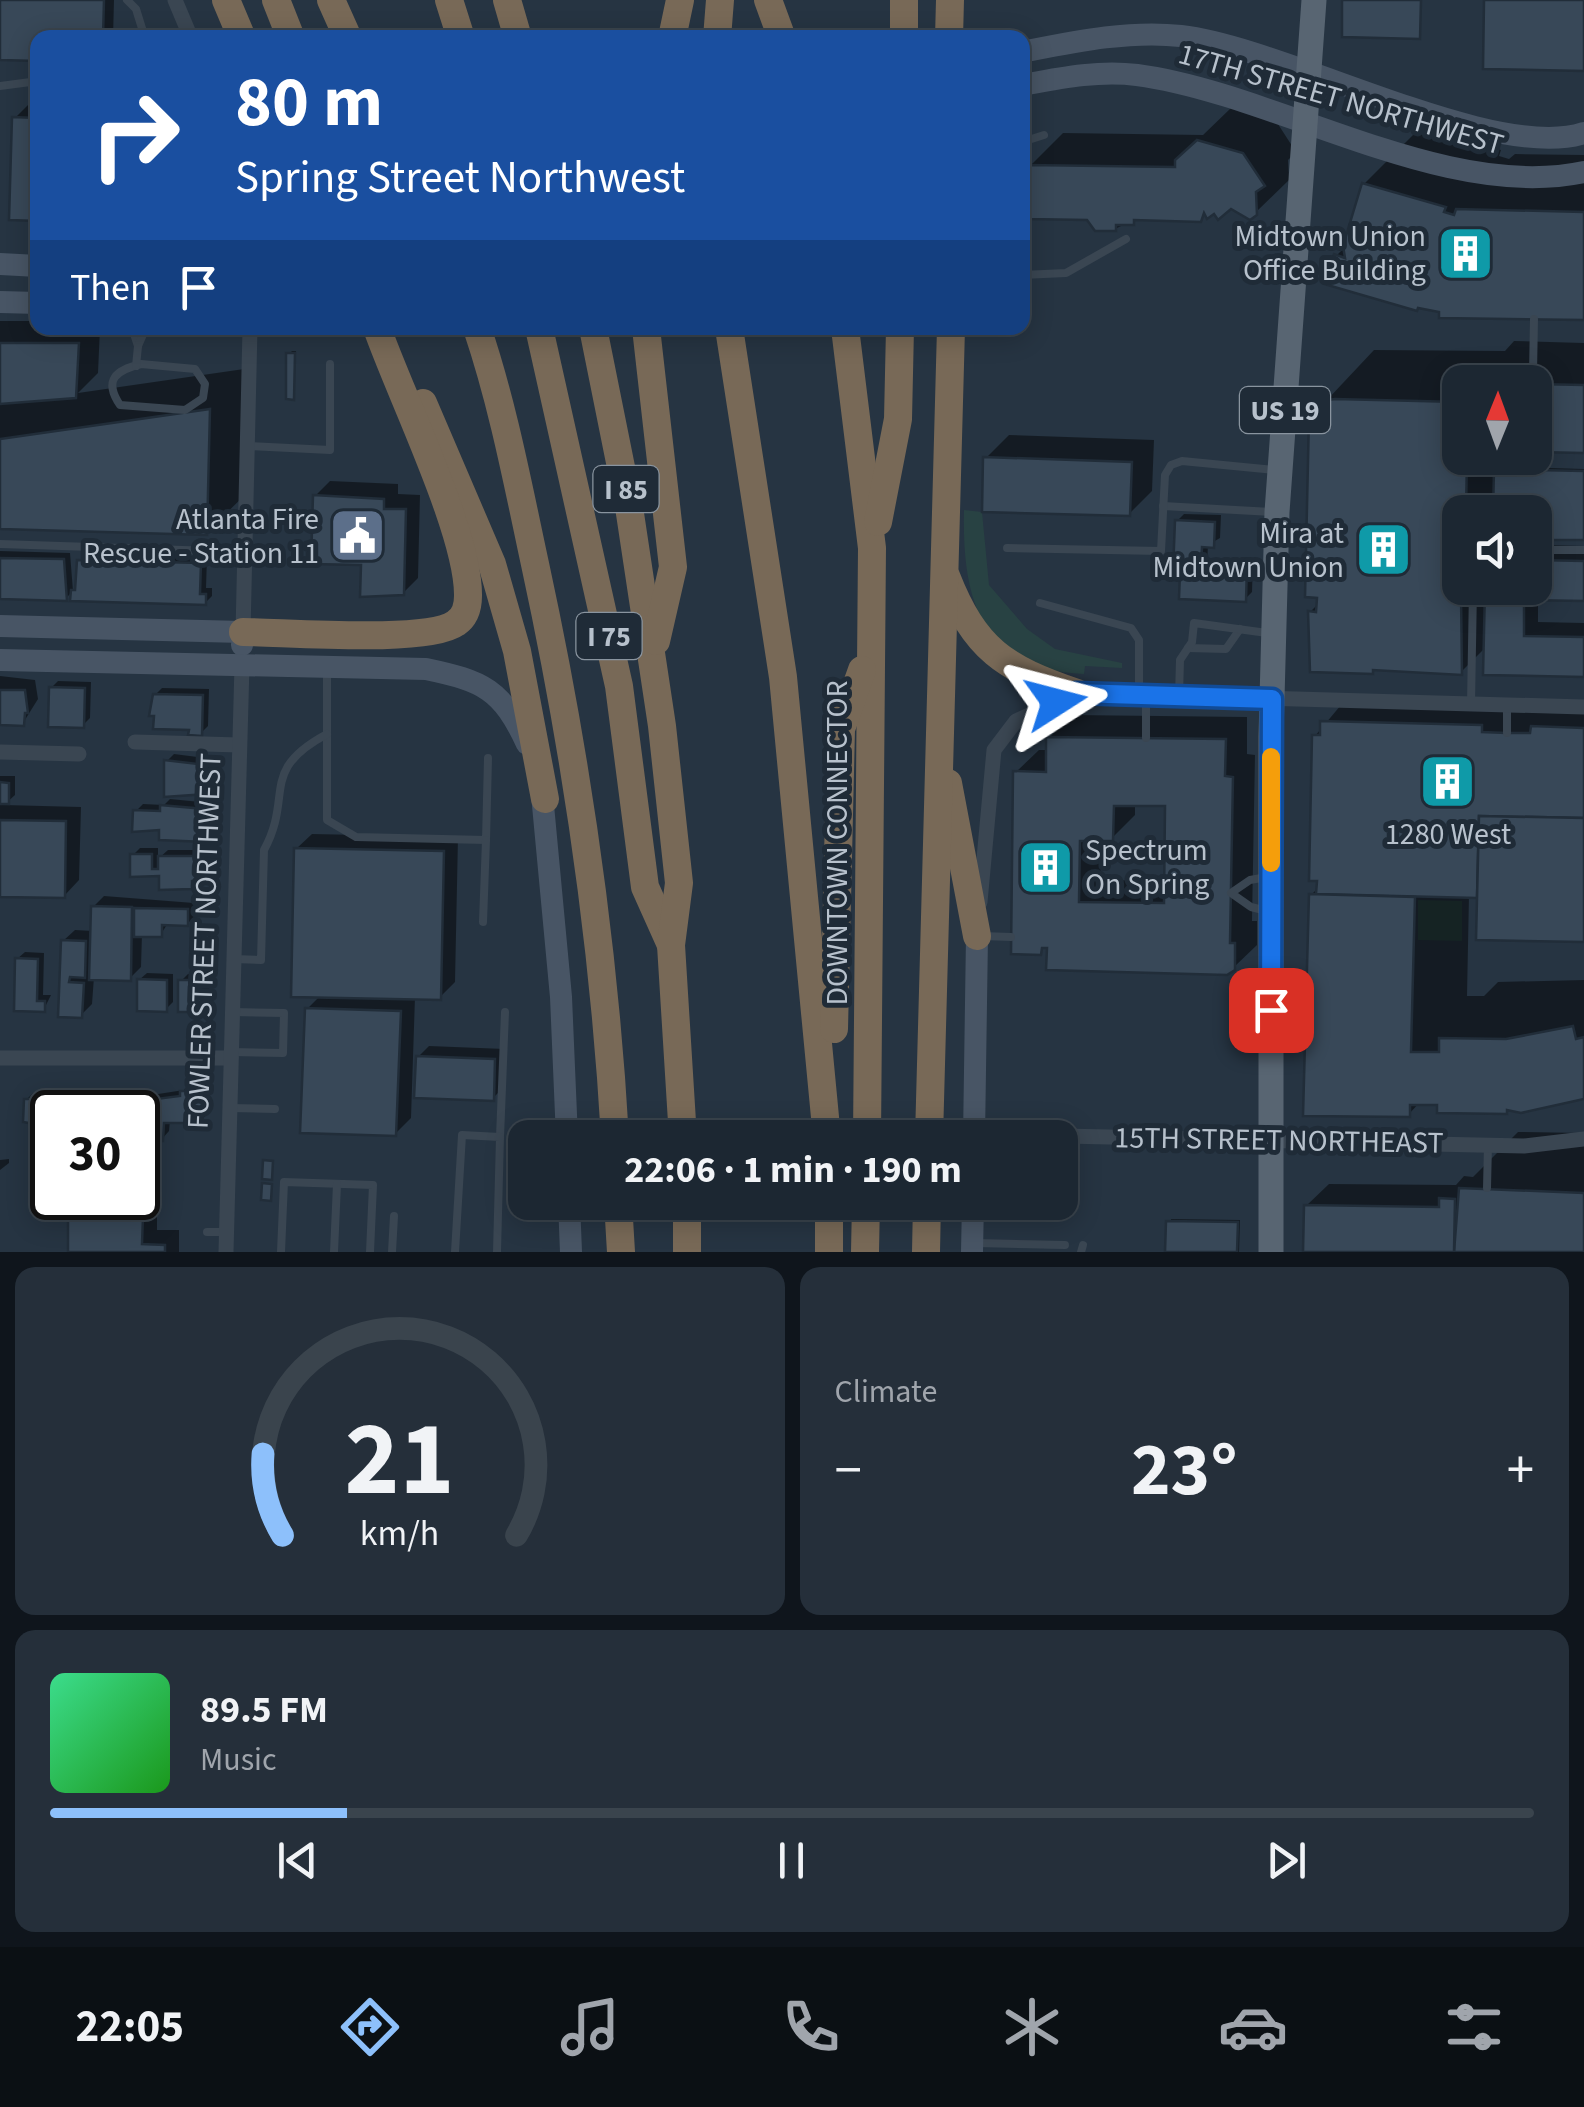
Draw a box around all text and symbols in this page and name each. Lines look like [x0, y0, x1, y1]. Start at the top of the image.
street label: 17TH STREET NORTHWEST [1173, 32, 1508, 166]
text: 80 m [235, 53, 383, 153]
icon: right [70, 70, 200, 200]
text: Spring Street Northwest [235, 146, 685, 210]
place label: Midtown Union Office Building [1234, 215, 1426, 292]
building icon: Midtown Union Office Building [1435, 223, 1495, 283]
icon: arrive [171, 260, 226, 315]
text: Then [70, 261, 151, 315]
north arrow [1442, 365, 1552, 475]
map controls [1442, 365, 1552, 605]
road number: US 19 [1240, 387, 1330, 433]
road number: I 85 [594, 466, 658, 512]
button: sound [1442, 495, 1552, 605]
place label: Atlanta Fire Rescue - Station 11 [83, 498, 319, 575]
public building icon: Atlanta Fire Rescue - Station 11 [328, 506, 388, 566]
place label: Mira at Midtown Union [1152, 512, 1344, 589]
building icon: Mira at Midtown Union [1353, 520, 1413, 580]
road number: I 75 [576, 613, 642, 659]
position arrow [1004, 650, 1108, 754]
street label: DOWNTOWN CONNECTOR [816, 680, 859, 1006]
building icon: 1280 West [1418, 751, 1478, 811]
street label: FOWLER STREET NORTHWEST [176, 752, 233, 1130]
place label: 1280 West [1385, 813, 1511, 856]
place label: Spectrum On Spring [1085, 829, 1209, 906]
building icon: Spectrum On Spring [1016, 837, 1076, 897]
pin [1229, 968, 1314, 1053]
icon: arrive [1244, 983, 1299, 1038]
speed limit sign: 30 [30, 1090, 160, 1220]
street label: 15TH STREET NORTHEAST [1114, 1116, 1444, 1165]
text: 22:06 · 1 min · 190 m [624, 1143, 962, 1197]
text: Climate [835, 1369, 937, 1415]
text: 21 [345, 1387, 455, 1535]
text: 23° [1131, 1417, 1238, 1524]
text: − [835, 1432, 862, 1510]
text: + [1507, 1432, 1534, 1510]
text: km/h [360, 1508, 439, 1559]
text: 89.5 FM [200, 1683, 328, 1737]
text: Music [200, 1737, 277, 1783]
icon: previous [270, 1833, 325, 1888]
icon: pause [764, 1833, 819, 1888]
icon: next [1259, 1833, 1314, 1888]
icon: directions [335, 1992, 405, 2062]
icon: music [555, 1992, 625, 2062]
icon: phone [776, 1992, 846, 2062]
icon: climate [997, 1992, 1067, 2062]
icon: car [1218, 1992, 1288, 2062]
icon: filters [1439, 1992, 1509, 2062]
text: 22:05 [75, 1995, 184, 2059]

